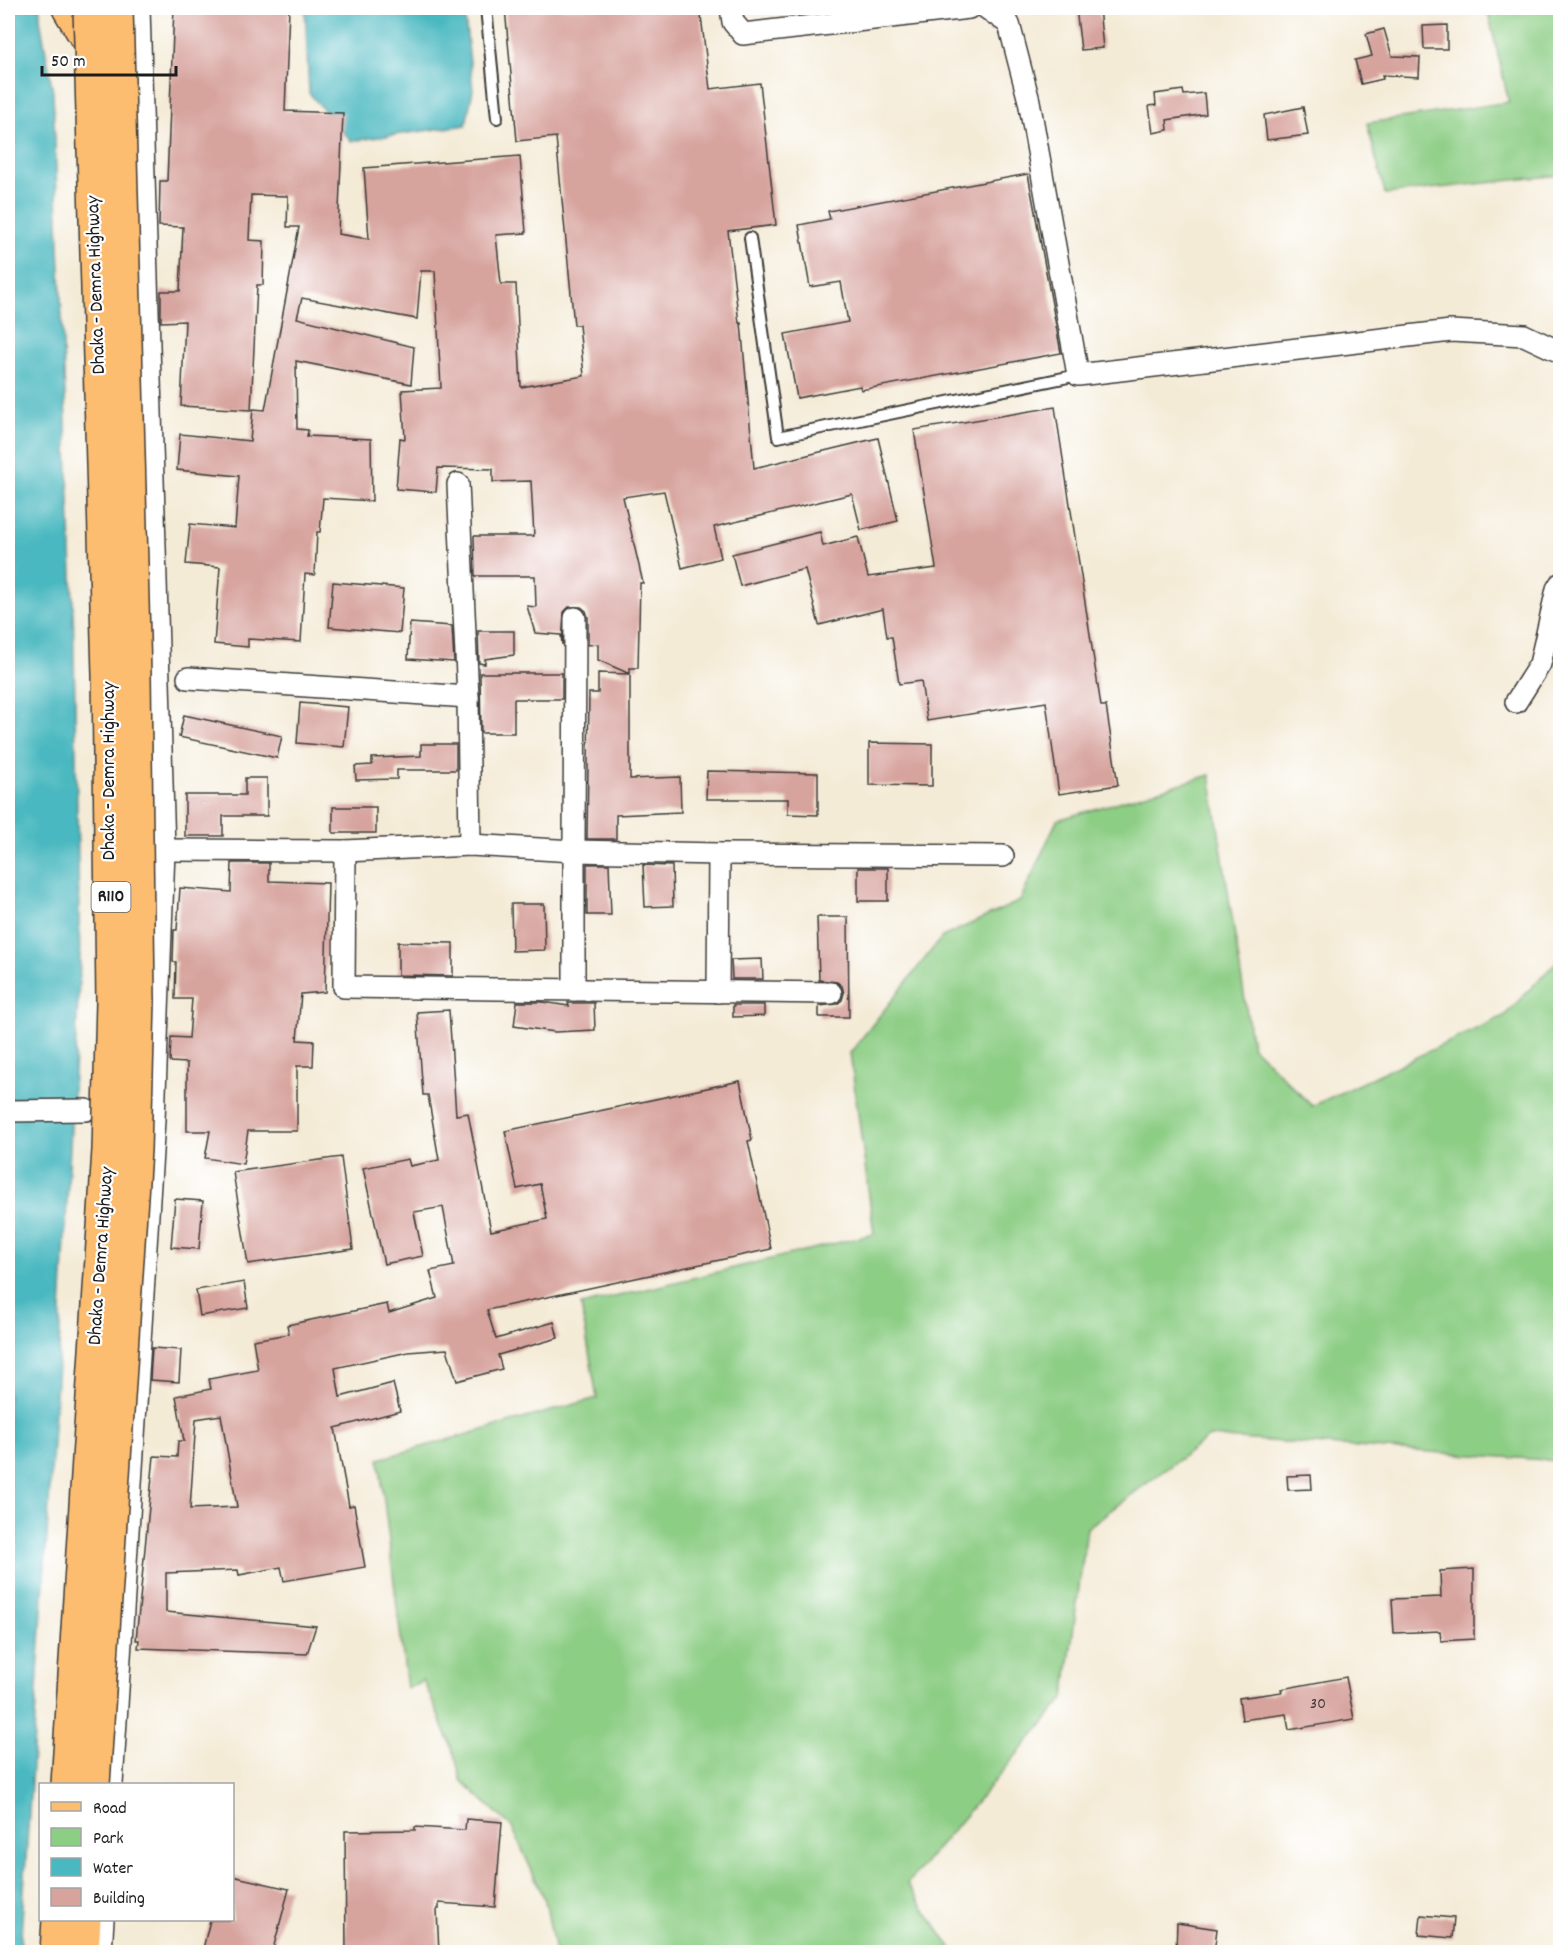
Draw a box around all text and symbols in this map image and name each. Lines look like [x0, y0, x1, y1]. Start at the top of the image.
scale bar [42, 39, 176, 77]
text: 50 m [51, 50, 86, 75]
street label: Dhaka - Demra Highway [80, 194, 114, 375]
street label: Dhaka - Demra Highway [96, 681, 124, 860]
road number: R110 [92, 882, 130, 912]
street label: Dhaka - Demra Highway [82, 1165, 122, 1346]
house number: 30 [1310, 1693, 1326, 1716]
legend [39, 1783, 234, 1921]
text: Road [93, 1797, 127, 1822]
text: Park [93, 1827, 124, 1852]
text: Water [93, 1857, 133, 1882]
text: Building [93, 1887, 145, 1912]

